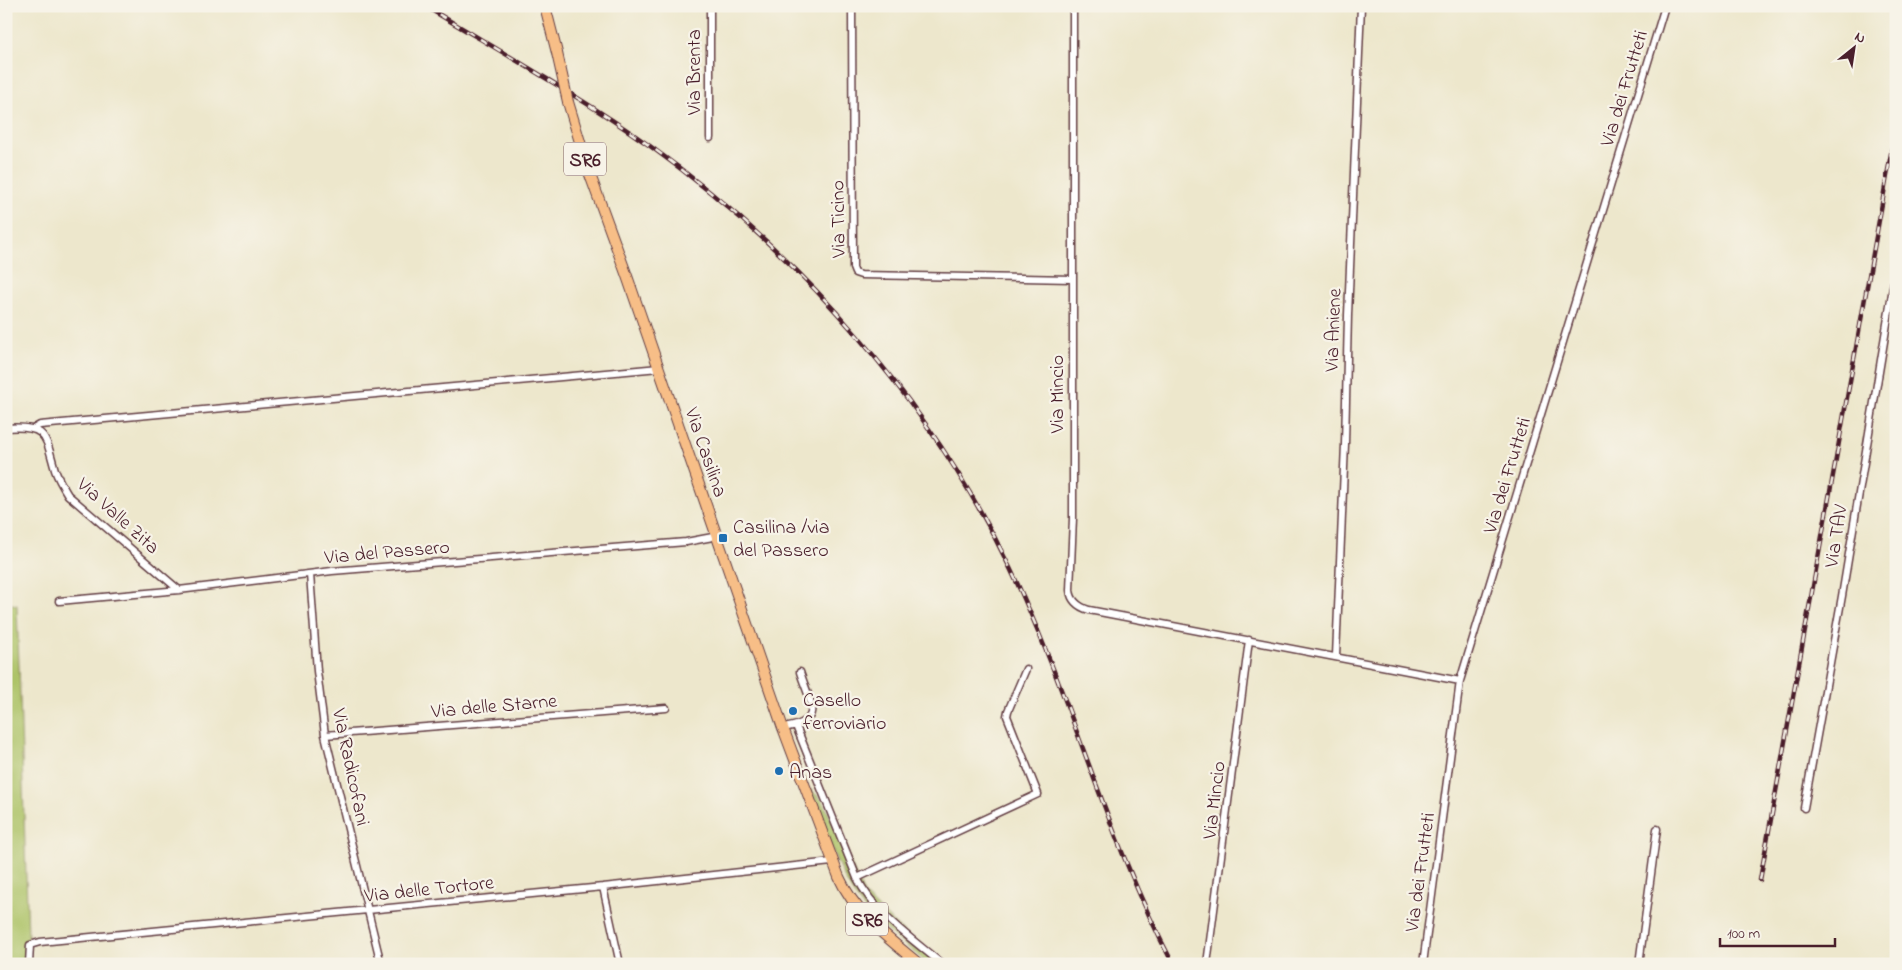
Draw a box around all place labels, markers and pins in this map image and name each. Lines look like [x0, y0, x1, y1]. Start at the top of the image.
place label: Casilina /via del Passero [733, 514, 830, 566]
marker: Casilina /via del Passero [717, 532, 729, 544]
place label: Casello ferroviario [803, 687, 886, 739]
marker: Casello ferroviario [787, 705, 799, 717]
place label: Anas [789, 759, 832, 788]
marker: Anas [773, 765, 785, 777]

